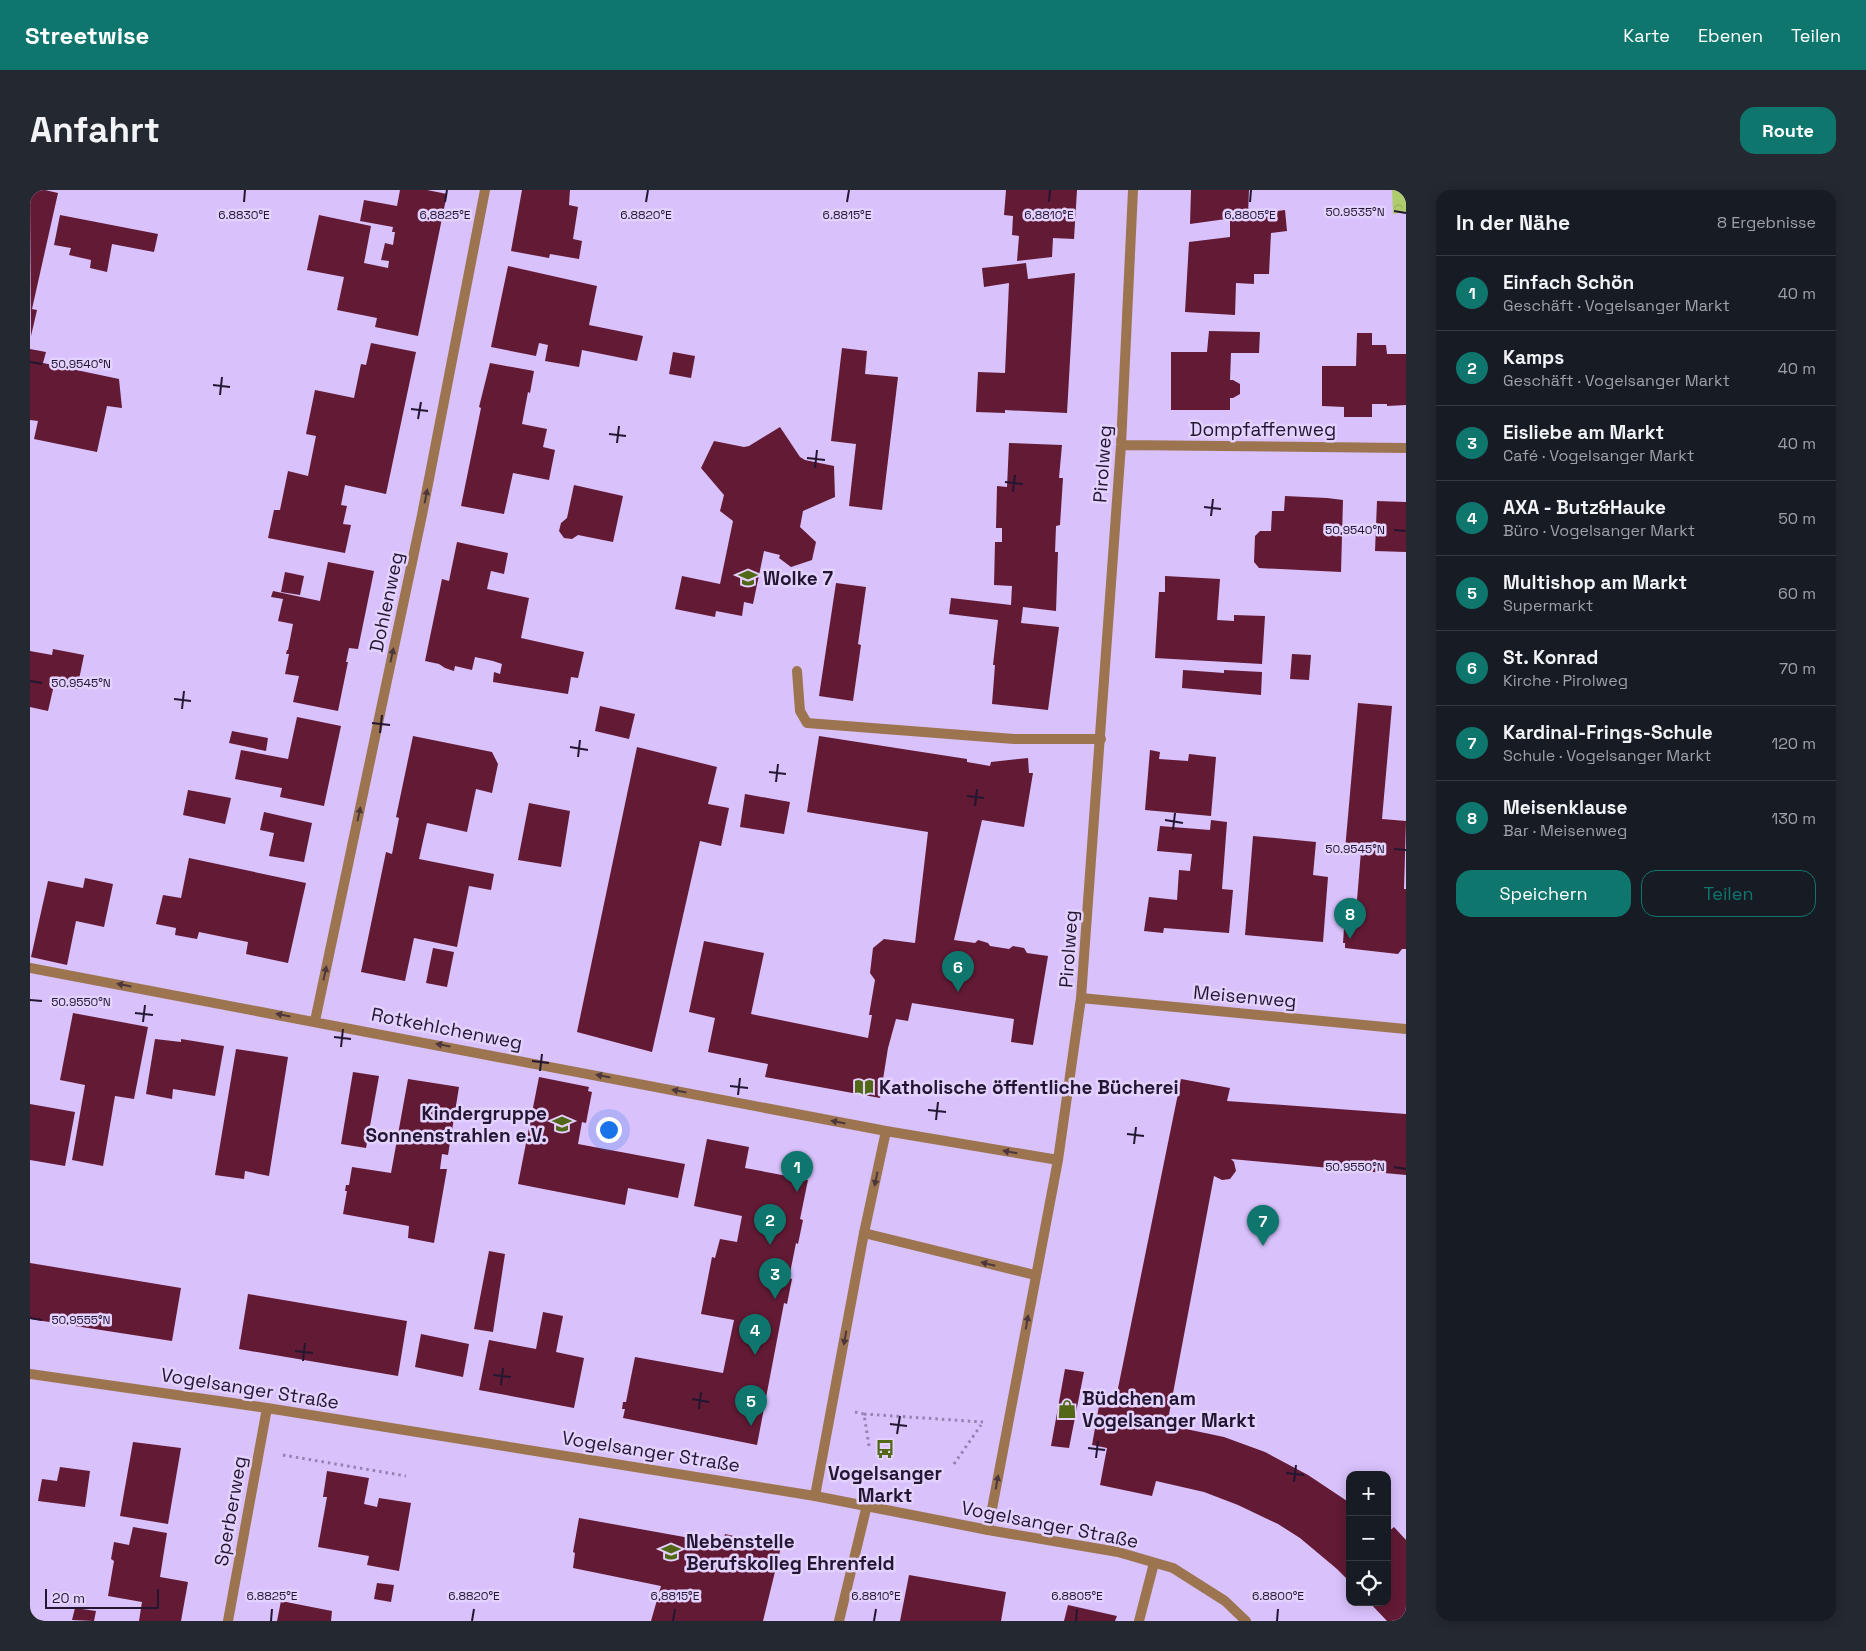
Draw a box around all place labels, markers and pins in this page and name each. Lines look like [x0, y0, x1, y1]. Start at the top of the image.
place label: Wolke 7 [763, 566, 834, 591]
school or university icon: Wolke 7 [737, 567, 759, 589]
pin: 8 [1334, 898, 1366, 939]
pin: 6 [942, 951, 974, 992]
place label: Katholische öffentliche Bücherei [879, 1075, 1179, 1100]
library icon: Katholische öffentliche Bücherei [853, 1076, 875, 1098]
place label: Kindergruppe Sonnenstrahlen e.V. [365, 1101, 547, 1148]
school or university icon: Kindergruppe Sonnenstrahlen e.V. [551, 1113, 573, 1135]
pin: 1 [781, 1151, 813, 1192]
pin: 2 [754, 1204, 786, 1245]
pin: 7 [1247, 1205, 1279, 1246]
pin: 3 [759, 1258, 791, 1299]
pin: 4 [739, 1314, 771, 1355]
pin: 5 [735, 1385, 767, 1426]
place label: Büdchen am Vogelsanger Markt [1082, 1386, 1256, 1433]
shop icon: Büdchen am Vogelsanger Markt [1056, 1398, 1078, 1420]
bus stop icon: Vogelsanger Markt [874, 1438, 896, 1460]
place label: Vogelsanger Markt [828, 1461, 942, 1508]
place label: Nebenstelle Berufskolleg Ehrenfeld [686, 1529, 895, 1576]
school or university icon: Nebenstelle Berufskolleg Ehrenfeld [660, 1541, 682, 1563]

